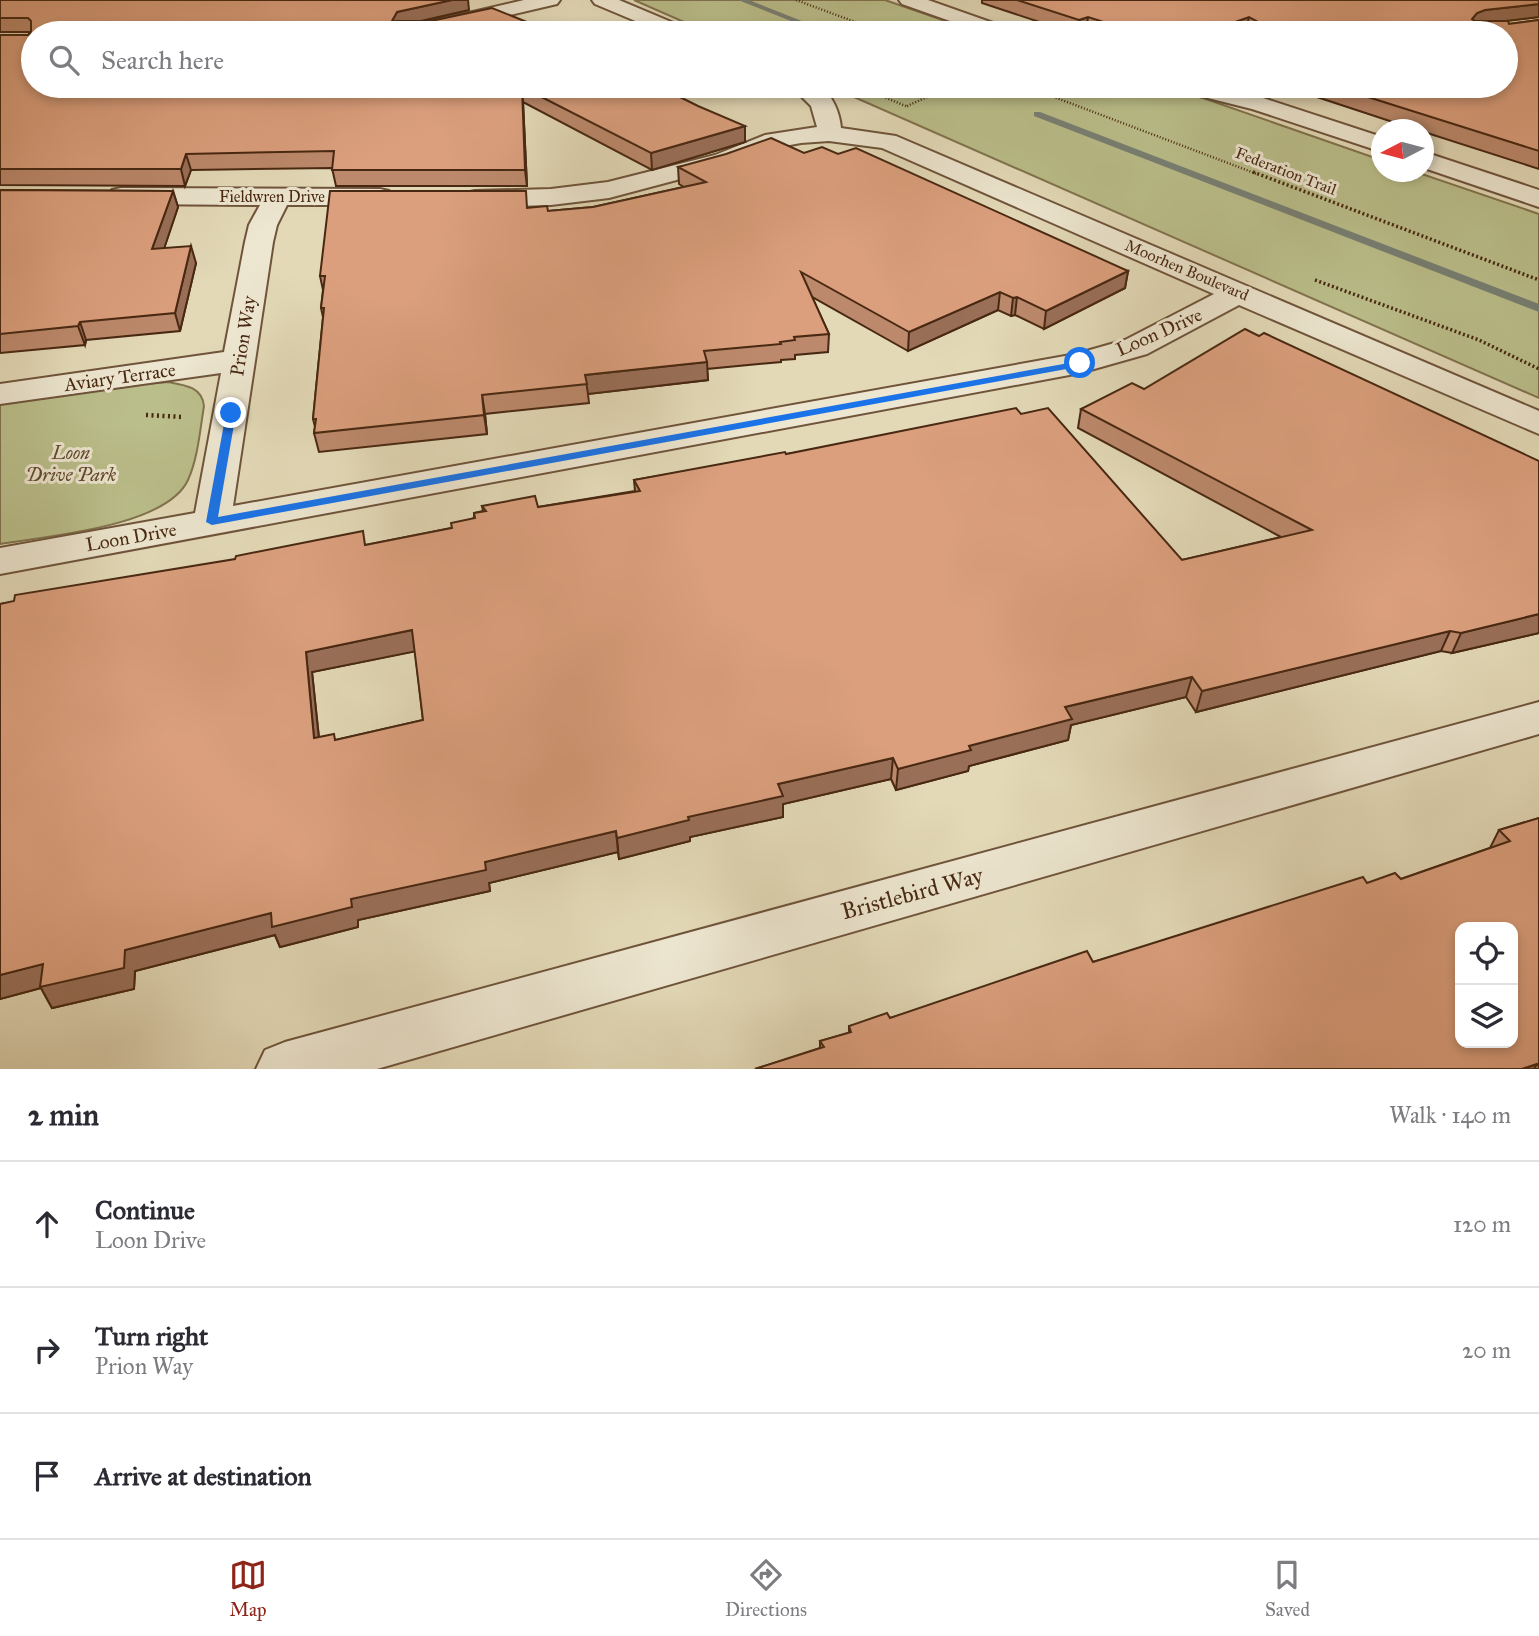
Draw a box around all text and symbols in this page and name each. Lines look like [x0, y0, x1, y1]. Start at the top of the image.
search box [21, 21, 1518, 98]
icon: search [45, 41, 83, 79]
text: Search here [101, 44, 224, 76]
north arrow [1371, 119, 1434, 182]
street label: Federation Trail [1233, 143, 1340, 199]
street label: Fieldwren Drive [219, 187, 325, 206]
street label: Moorhen Boulevard [1122, 235, 1252, 305]
street label: Prion Way [225, 293, 261, 378]
street label: Loon Drive [1112, 303, 1206, 361]
route start [1064, 347, 1095, 378]
street label: Aviary Terrace [62, 358, 177, 396]
route end [215, 397, 246, 428]
park label: Loon Drive Park [26, 441, 117, 486]
street label: Loon Drive [84, 518, 178, 556]
street label: Bristlebird Way [838, 860, 987, 925]
map controls [1455, 922, 1518, 1048]
button: locate [1455, 922, 1518, 985]
button: layers [1455, 985, 1518, 1048]
text: 2 min [28, 1097, 99, 1133]
text: Walk · 140 m [1389, 1101, 1511, 1129]
text: Continue [95, 1194, 195, 1226]
icon: ahead [28, 1205, 66, 1243]
text: 120 m [1453, 1210, 1511, 1238]
text: Loon Drive [95, 1226, 206, 1254]
text: Turn right [95, 1320, 208, 1352]
icon: right [28, 1331, 66, 1369]
text: 20 m [1462, 1336, 1511, 1364]
text: Prion Way [95, 1352, 193, 1380]
icon: arrive [28, 1457, 66, 1495]
text: Arrive at destination [95, 1460, 312, 1492]
tab: Map [229, 1556, 267, 1621]
tab: Directions [725, 1556, 807, 1621]
tab: Saved [1265, 1556, 1310, 1621]

